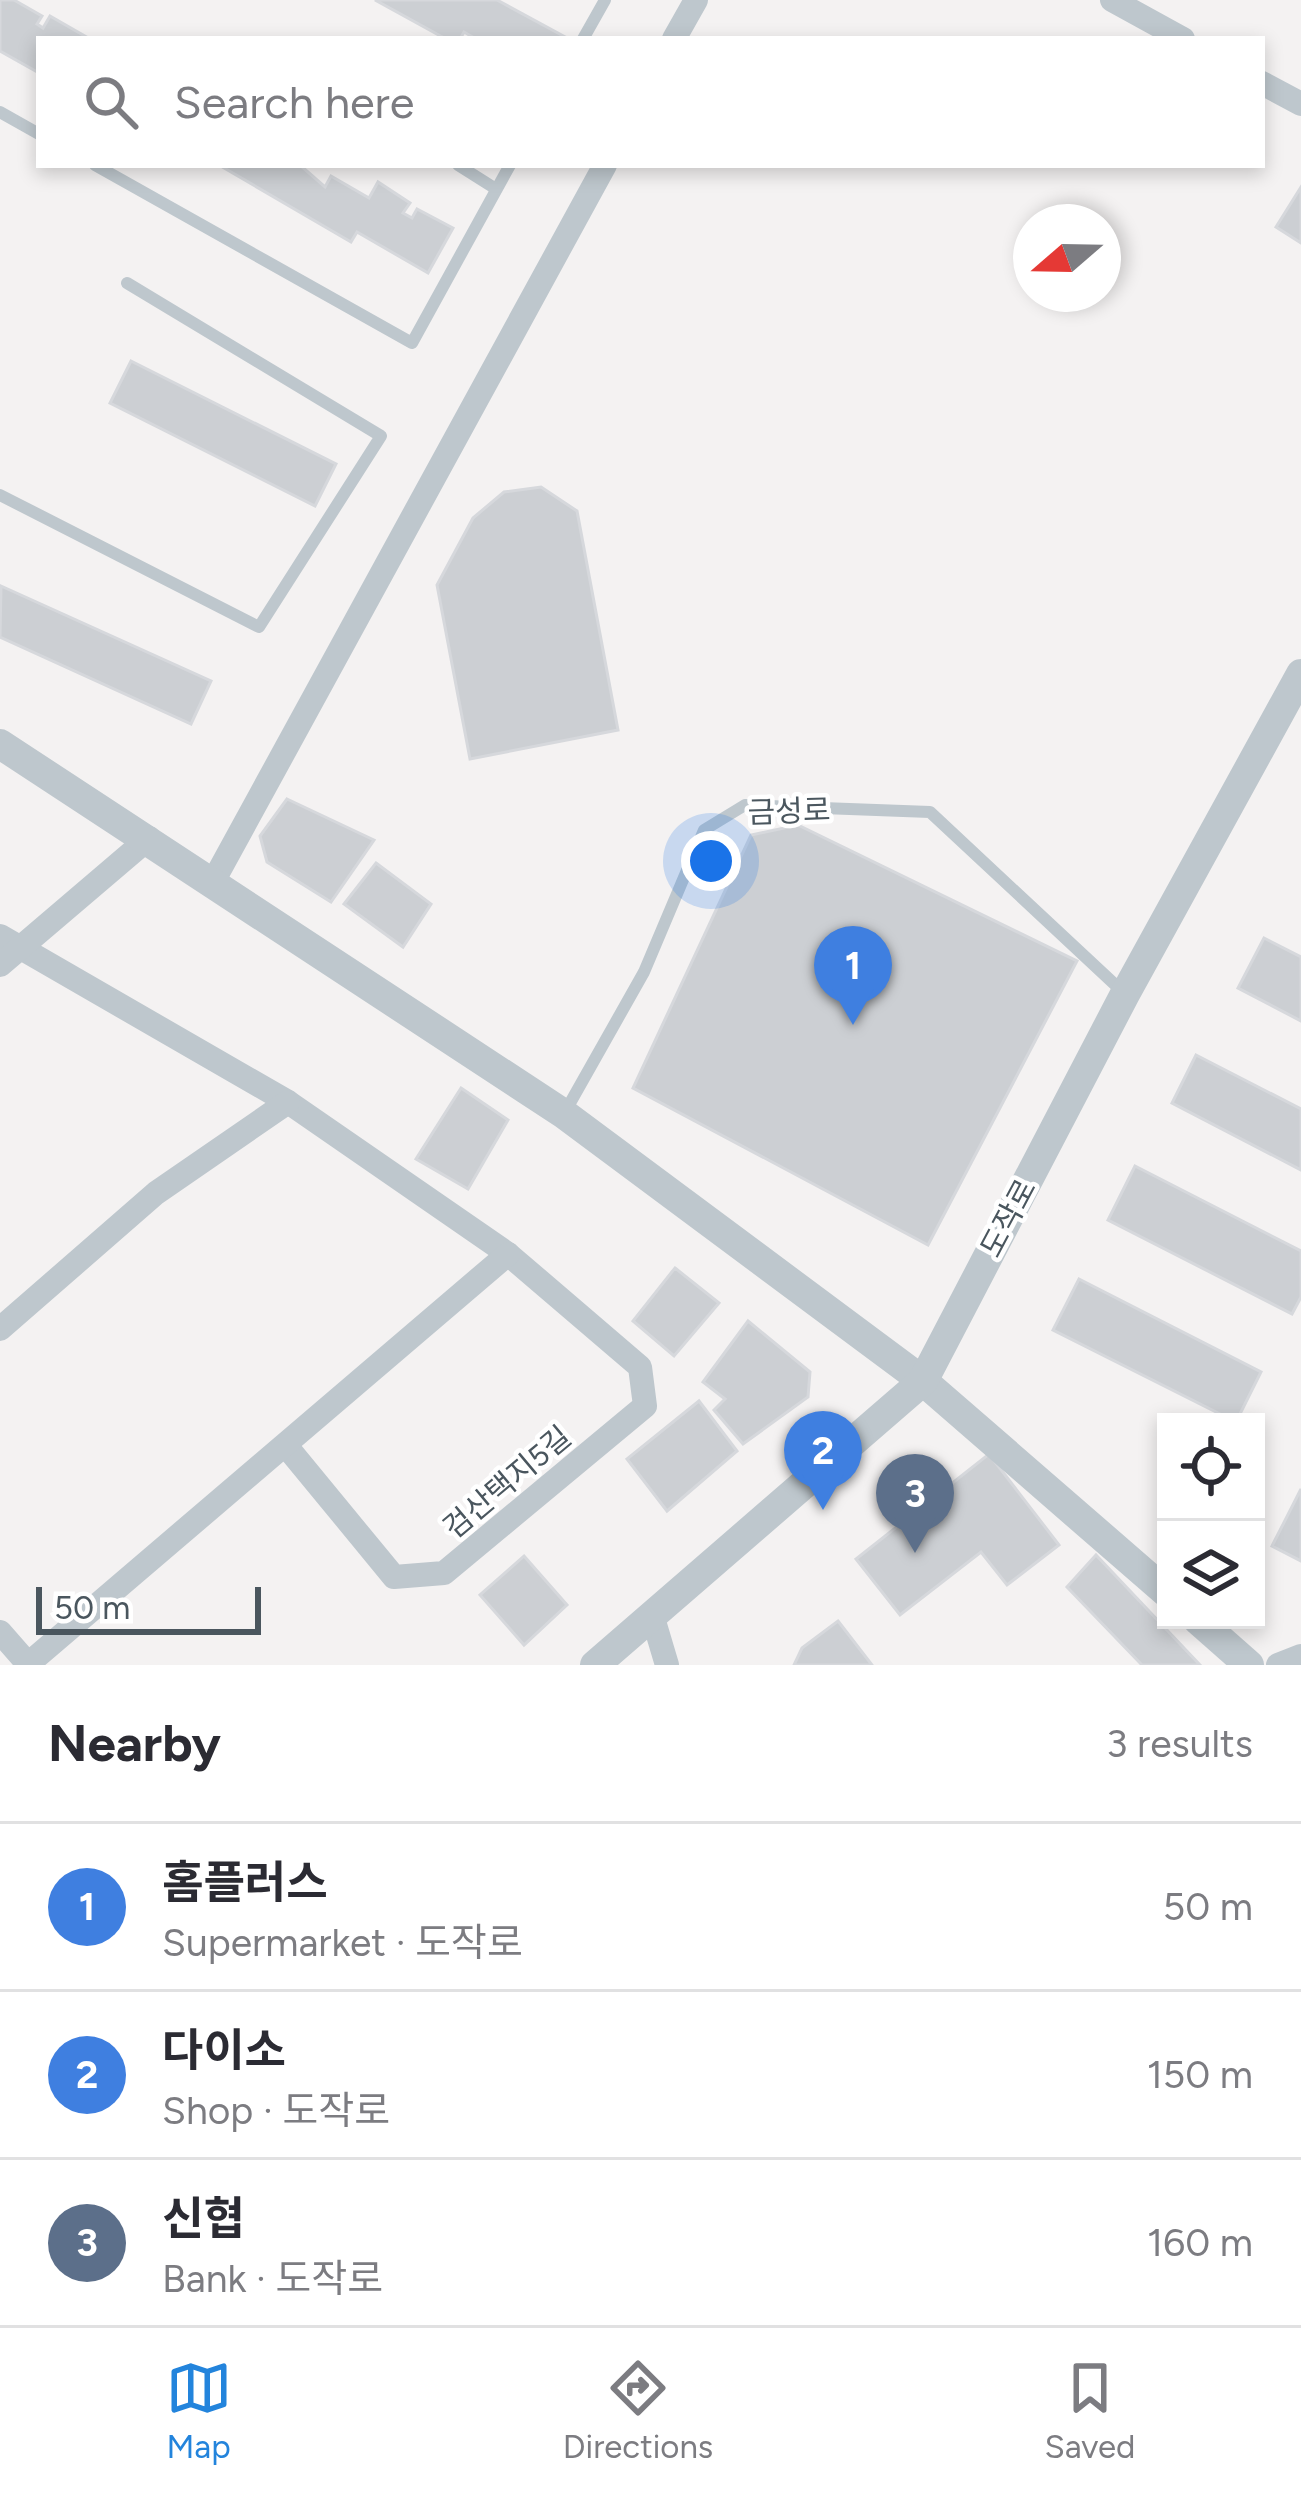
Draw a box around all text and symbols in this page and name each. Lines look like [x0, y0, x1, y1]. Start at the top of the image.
search box [36, 36, 1265, 168]
icon: search [78, 69, 144, 135]
text: Search here [174, 75, 414, 129]
north arrow [1013, 204, 1121, 312]
street label: 금성로 [747, 791, 831, 831]
your location [681, 831, 741, 891]
pin: 1 [814, 926, 892, 1025]
street label: 도작로 [972, 1173, 1044, 1263]
pin: 2 [784, 1411, 862, 1510]
map controls [1157, 1413, 1265, 1629]
button: locate [1157, 1413, 1265, 1521]
street label: 검산택지5길 [436, 1418, 578, 1546]
pin: 3 [876, 1454, 954, 1553]
button: layers [1157, 1521, 1265, 1629]
scale bar [36, 1581, 261, 1634]
text: 50 m [54, 1588, 130, 1627]
text: Nearby [48, 1713, 221, 1774]
text: 3 results [1106, 1720, 1253, 1767]
text: 홈플러스 [162, 1855, 328, 1909]
text: 1 [79, 1883, 95, 1930]
text: 50 m [1163, 1883, 1253, 1930]
text: Supermarket · 도작로 [162, 1919, 523, 1966]
text: 다이소 [162, 2023, 286, 2077]
text: 2 [76, 2051, 98, 2098]
text: 150 m [1147, 2051, 1253, 2098]
text: Shop · 도작로 [162, 2087, 390, 2134]
text: 신협 [162, 2191, 245, 2245]
text: 3 [76, 2219, 98, 2266]
text: 160 m [1147, 2219, 1253, 2266]
text: Bank · 도작로 [162, 2255, 383, 2302]
tab: Map [166, 2355, 232, 2466]
tab: Directions [563, 2355, 713, 2466]
tab: Saved [1044, 2355, 1135, 2466]

